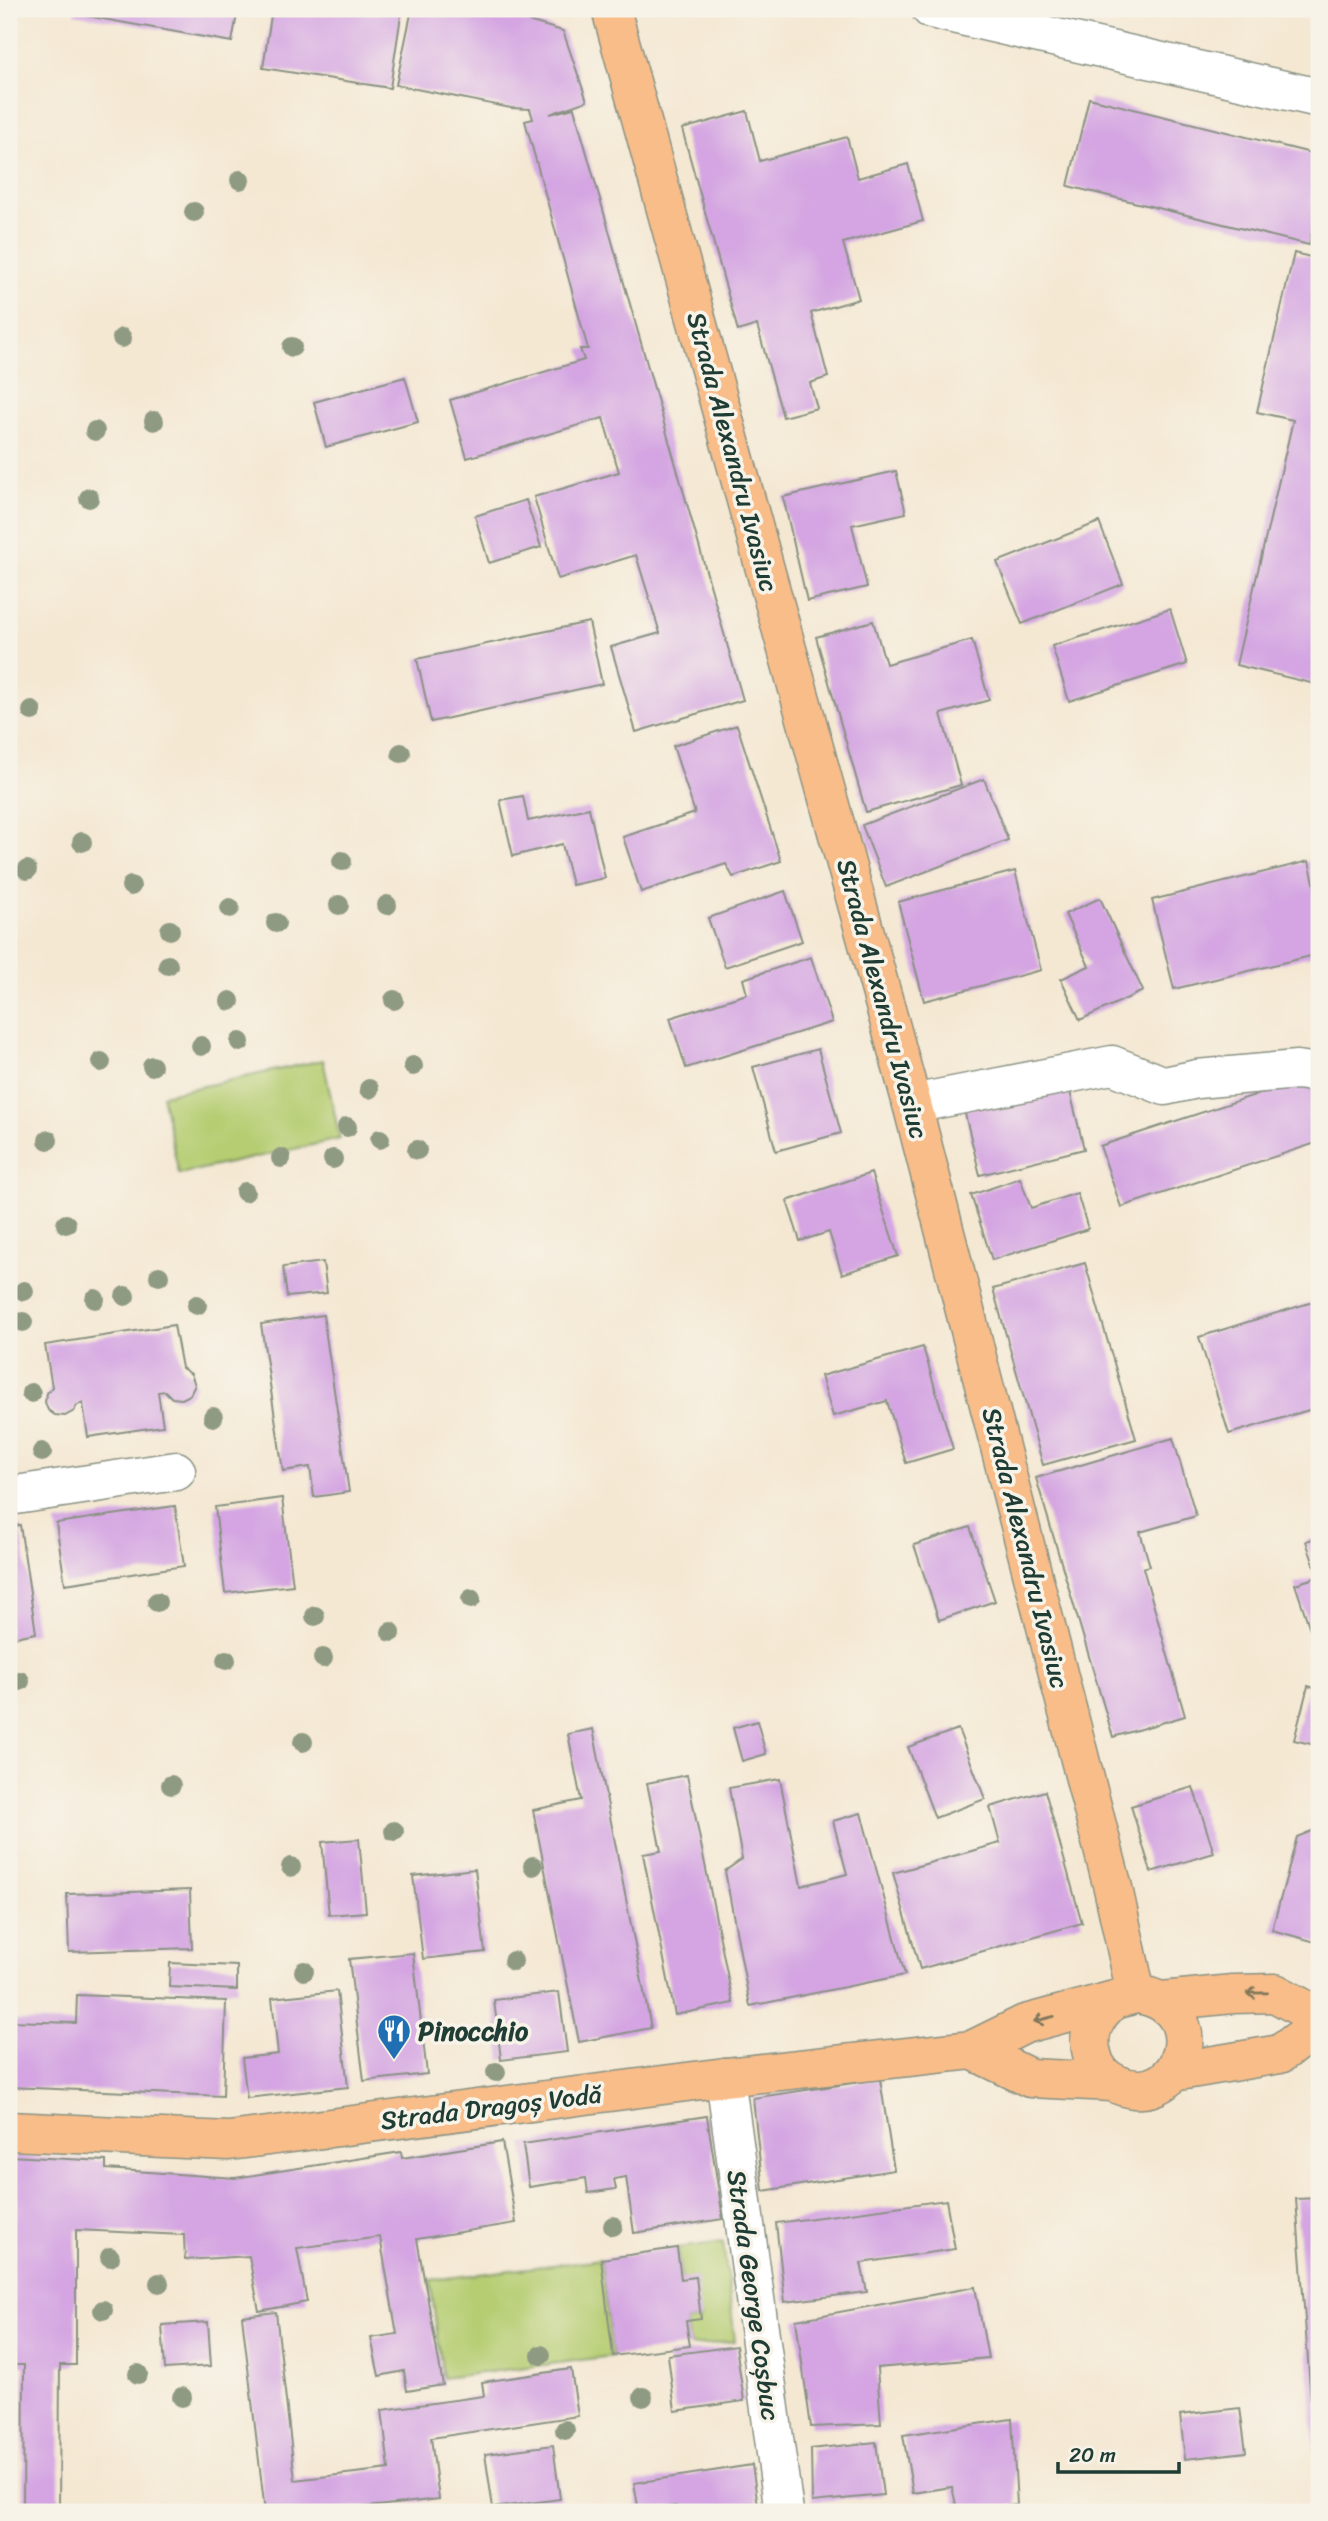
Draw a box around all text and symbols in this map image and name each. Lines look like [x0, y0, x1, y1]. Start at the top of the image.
street label: Strada Alexandru Ivasiuc [673, 307, 793, 597]
street label: Strada Alexandru Ivasiuc [823, 854, 943, 1144]
street label: Strada Alexandru Ivasiuc [969, 1402, 1083, 1694]
one-way arrow [1246, 1986, 1269, 2000]
place label: Pinocchio [418, 2008, 529, 2054]
restaurant icon: Pinocchio [375, 2012, 413, 2061]
one-way arrow [1034, 2013, 1056, 2026]
street label: Strada Dragoș Vodă [378, 2071, 605, 2143]
street label: Strada George Coșbuc [714, 2167, 794, 2423]
scale bar [1058, 2430, 1179, 2474]
text: 20 m [1069, 2436, 1116, 2474]

